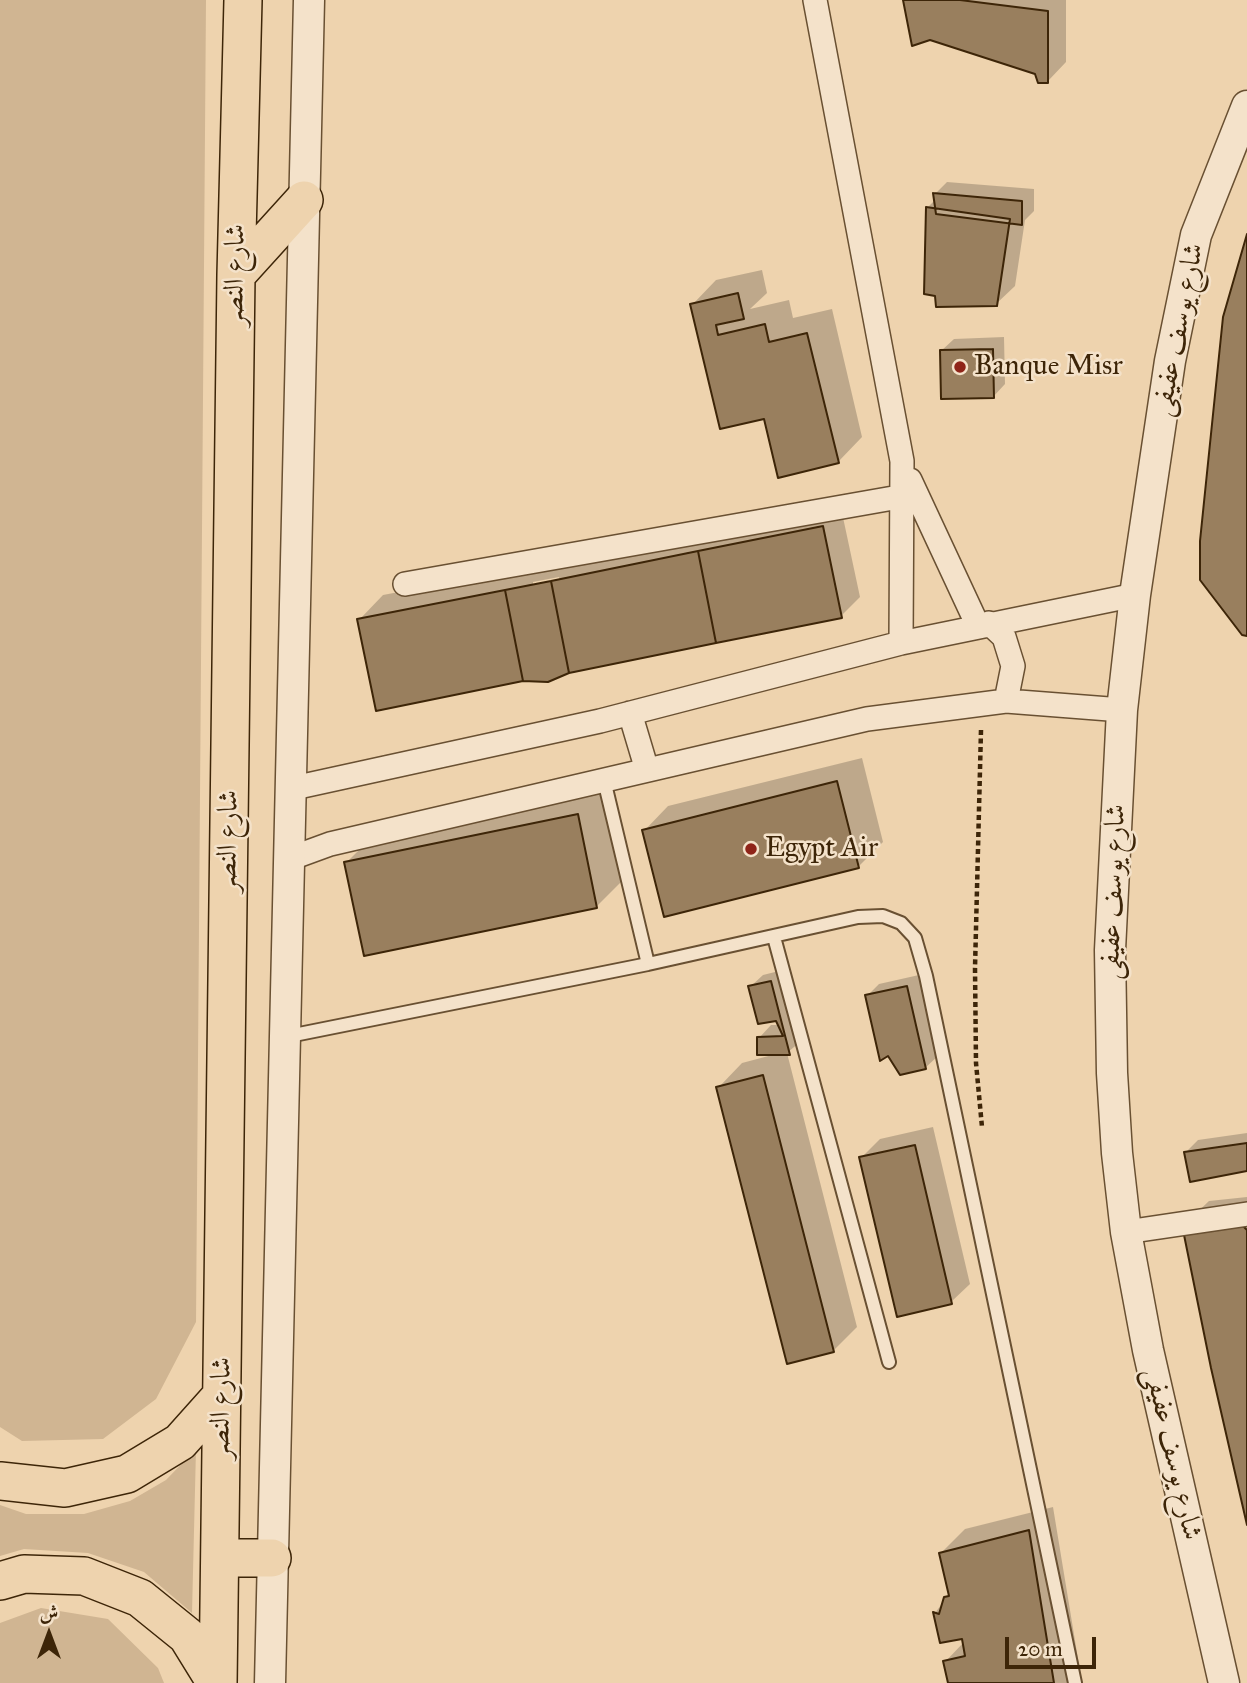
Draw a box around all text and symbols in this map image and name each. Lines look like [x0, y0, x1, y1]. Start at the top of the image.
street label: شارع النصر [218, 224, 254, 326]
street label: شارع يوسف عفيفى [1146, 241, 1212, 419]
place label: Banque Misr [974, 350, 1123, 384]
marker: Banque Misr [952, 359, 968, 375]
street label: شارع النصر [211, 790, 247, 892]
street label: شارع يوسف عفيفى [1094, 804, 1134, 980]
place label: Egypt Air [765, 832, 878, 866]
marker: Egypt Air [743, 841, 759, 857]
street label: شارع النصر [204, 1357, 240, 1459]
street label: شارع يوسف عفيفى [1136, 1365, 1208, 1543]
north arrow [14, 1599, 84, 1669]
text: ش [40, 1601, 58, 1624]
scale bar [1009, 1624, 1100, 1668]
text: 20 m [1018, 1636, 1063, 1662]

